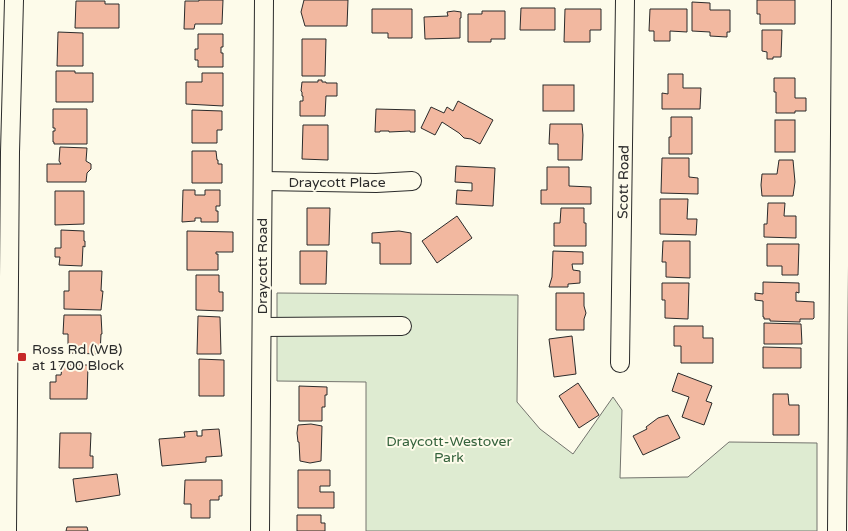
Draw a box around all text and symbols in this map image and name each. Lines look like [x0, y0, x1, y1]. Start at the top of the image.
street label: Scott Road [614, 145, 633, 219]
street label: Draycott Place [288, 174, 386, 191]
street label: Draycott Road [254, 218, 271, 314]
place label: Ross Rd (WB) at 1700 Block [32, 341, 125, 374]
marker: Ross Rd (WB) at 1700 Block [16, 351, 28, 363]
park label: Draycott-Westover Park [386, 433, 512, 466]

